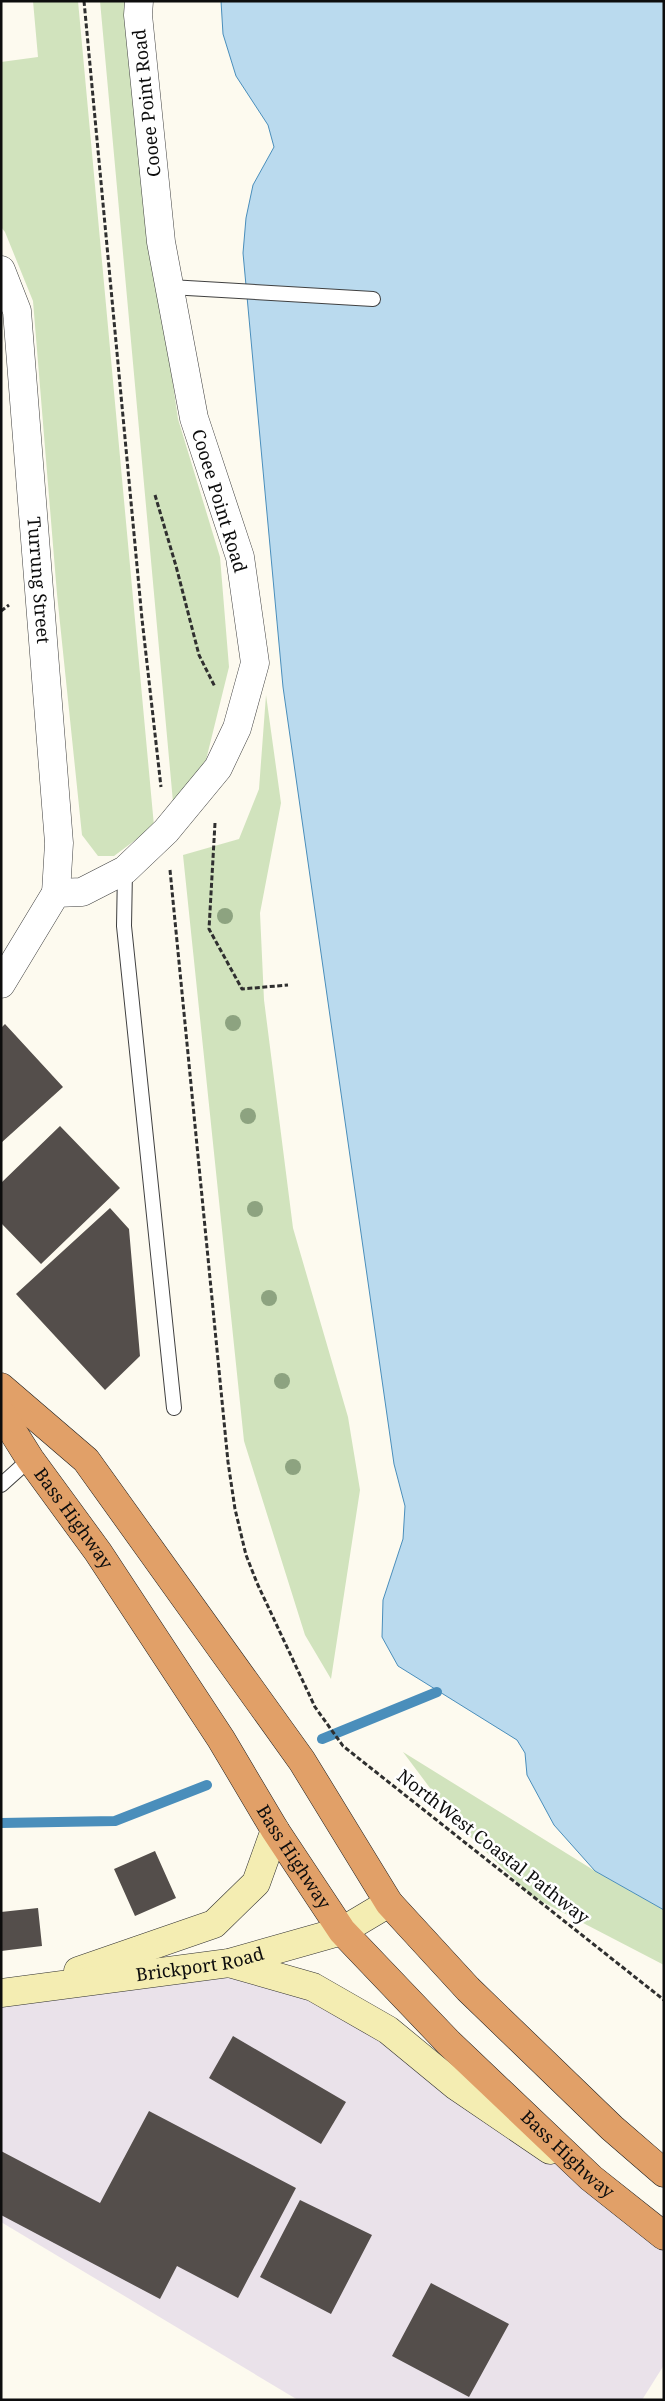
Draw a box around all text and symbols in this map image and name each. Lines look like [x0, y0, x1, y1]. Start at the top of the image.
street label: Cooee Point Road [126, 28, 166, 178]
street label: Cooee Point Road [187, 426, 253, 575]
street label: Turrung Street [22, 516, 56, 644]
street label: Bass Highway [29, 1463, 119, 1574]
street label: NorthWest Coastal Pathway [393, 1764, 595, 1929]
street label: Bass Highway [252, 1800, 337, 1914]
street label: Brickport Road [134, 1941, 267, 1986]
street label: Bass Highway [516, 2104, 620, 2204]

